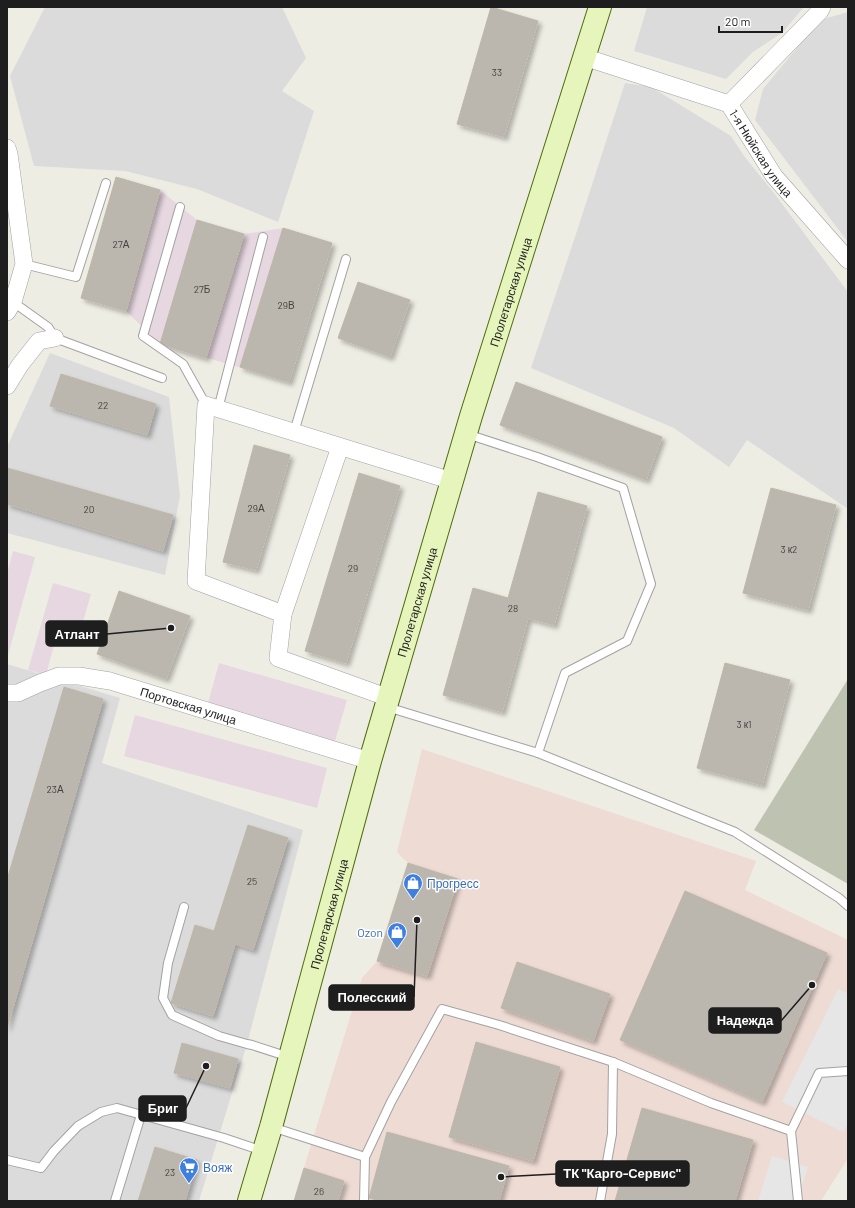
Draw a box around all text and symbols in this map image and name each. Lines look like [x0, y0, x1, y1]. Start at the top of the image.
scale bar [719, 8, 782, 34]
text: 20 m [725, 14, 751, 28]
house number: 33 [492, 66, 502, 78]
street label: 1-я Нюйская улица [727, 107, 796, 200]
street label: Пролетарская улица [486, 235, 534, 348]
house number: 27А [113, 238, 130, 250]
house number: 27Б [194, 283, 211, 295]
house number: 29В [277, 299, 295, 311]
house number: 22 [98, 399, 108, 411]
house number: 29А [247, 502, 265, 514]
house number: 20 [83, 503, 95, 515]
house number: 3 к2 [781, 543, 797, 555]
street label: Пролетарская улица [394, 545, 439, 659]
house number: 29 [348, 562, 358, 574]
house number: 28 [508, 602, 518, 614]
callout: Атлант [46, 621, 107, 646]
text: Атлант [54, 626, 100, 642]
street label: Портовская улица [139, 684, 239, 727]
house number: 3 к1 [736, 718, 752, 730]
house number: 23А [46, 783, 64, 795]
street label: Пролетарская улица [307, 857, 350, 971]
shop icon: Прогресс [402, 872, 424, 900]
house number: 25 [247, 875, 257, 887]
place label: Прогресс [427, 876, 479, 891]
shop icon: Ozon [386, 921, 408, 949]
place label: Ozon [357, 925, 383, 939]
callout: Полесский [329, 985, 414, 1010]
text: Полесский [337, 989, 407, 1005]
callout: Надежда [709, 1008, 781, 1033]
text: Надежда [717, 1012, 774, 1028]
callout: Бриг [139, 1096, 186, 1121]
text: Бриг [148, 1100, 179, 1116]
supermarket icon: Вояж [178, 1156, 200, 1184]
place label: Вояж [203, 1160, 232, 1174]
callout: ТК "Карго-Сервис" [556, 1161, 689, 1186]
text: ТК "Карго-Сервис" [563, 1165, 681, 1181]
house number: 23 [165, 1166, 175, 1178]
house number: 26 [314, 1185, 324, 1197]

